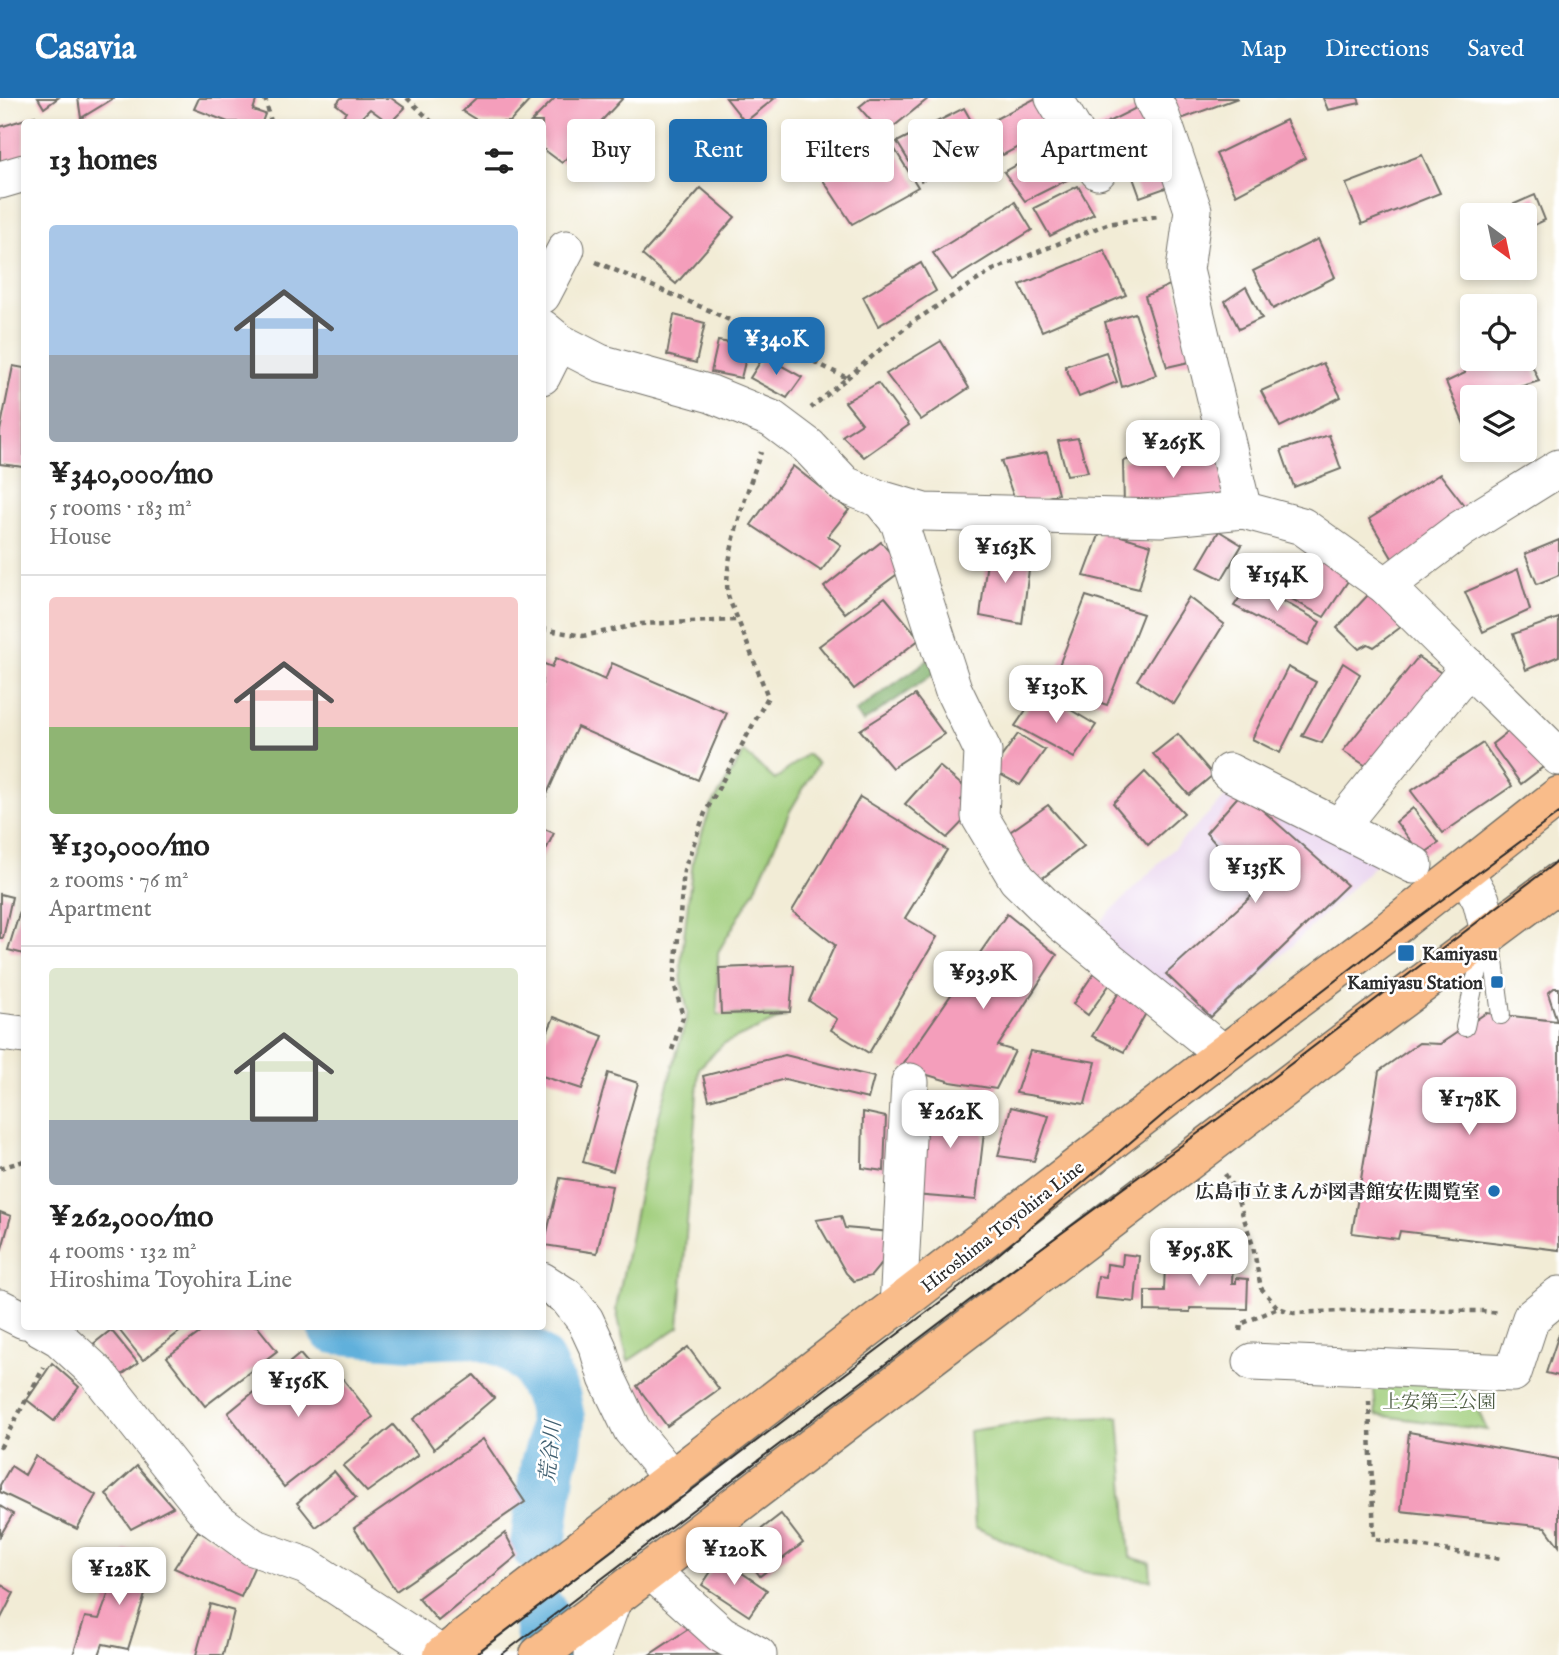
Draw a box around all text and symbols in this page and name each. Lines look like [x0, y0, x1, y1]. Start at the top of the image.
text: Casavia [35, 28, 136, 70]
text: Map [1241, 34, 1287, 65]
text: Directions [1325, 34, 1429, 65]
text: Saved [1467, 34, 1524, 65]
chip: Buy [567, 119, 655, 182]
chip: Rent [669, 119, 767, 182]
chip: Filters [781, 119, 894, 182]
chip: New [908, 119, 1003, 182]
chip: Apartment [1017, 119, 1172, 182]
text: 13 homes [49, 142, 157, 180]
icon: filters [480, 142, 518, 180]
north arrow [1460, 203, 1536, 280]
map controls [1460, 203, 1537, 462]
icon: home [221, 271, 347, 397]
button: locate [1460, 294, 1537, 371]
pin: ¥340K [727, 317, 825, 377]
text: ¥340K [744, 325, 808, 354]
button: layers [1460, 385, 1537, 462]
pin: ¥265K [1124, 420, 1222, 480]
text: ¥265K [1142, 428, 1204, 457]
text: ¥340,000/mo [49, 456, 213, 494]
text: 5 rooms · 183 m² [49, 494, 192, 523]
text: House [49, 523, 111, 552]
pin: ¥163K [956, 526, 1054, 585]
text: ¥163K [975, 533, 1035, 562]
pin: ¥154K [1228, 554, 1326, 613]
text: ¥154K [1246, 561, 1308, 590]
icon: home [221, 643, 347, 769]
pin: ¥130K [1007, 666, 1105, 725]
text: ¥130K [1025, 673, 1087, 702]
text: ¥130,000/mo [49, 828, 210, 866]
pin: ¥135K [1206, 846, 1304, 905]
text: ¥135K [1226, 853, 1284, 882]
text: 2 rooms · 76 m² [49, 866, 189, 895]
text: Apartment [49, 895, 152, 924]
marker: Kamiyasu [1396, 943, 1416, 963]
place label: Kamiyasu [1422, 943, 1498, 967]
pin: ¥93.9K [926, 951, 1040, 1011]
text: ¥93.9K [949, 959, 1017, 988]
place label: Kamiyasu Station [1347, 972, 1483, 996]
marker: Kamiyasu Station [1489, 974, 1505, 990]
icon: home [221, 1014, 347, 1140]
pin: ¥178K [1420, 1077, 1518, 1137]
text: ¥178K [1438, 1085, 1500, 1114]
pin: ¥262K [901, 1090, 999, 1150]
text: ¥262K [918, 1098, 982, 1127]
street label: Hiroshima Toyohira Line [917, 1156, 1090, 1299]
place label: 広島市立まんが図書館安佐閲覧室 [1195, 1181, 1480, 1205]
marker: 広島市立まんが図書館安佐閲覧室 [1486, 1183, 1502, 1199]
text: ¥262,000/mo [49, 1199, 213, 1237]
pin: ¥95.8K [1142, 1228, 1256, 1288]
text: ¥95.8K [1166, 1236, 1232, 1265]
text: 4 rooms · 132 m² [49, 1237, 197, 1266]
text: Hiroshima Toyohira Line [49, 1266, 292, 1295]
pin: ¥156K [249, 1360, 347, 1419]
text: ¥156K [268, 1367, 328, 1396]
park label: 上安第三公園 [1382, 1391, 1496, 1415]
water label: 荒谷川 [535, 1417, 568, 1485]
pin: ¥120K [685, 1528, 783, 1587]
text: ¥120K [702, 1535, 766, 1564]
pin: ¥128K [70, 1548, 168, 1607]
text: ¥128K [88, 1555, 150, 1584]

